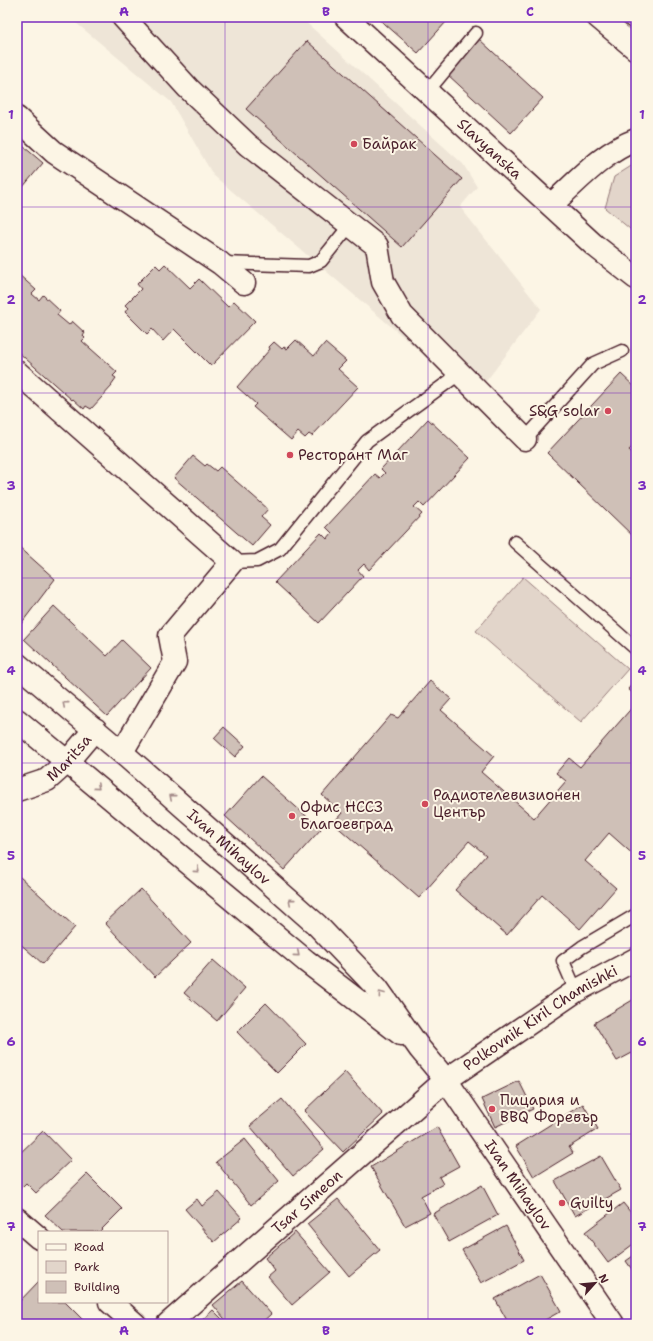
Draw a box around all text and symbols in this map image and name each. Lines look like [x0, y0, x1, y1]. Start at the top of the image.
text: A [119, 3, 129, 20]
text: B [322, 3, 330, 20]
text: C [526, 3, 534, 20]
text: 1 [8, 106, 14, 123]
text: 1 [639, 106, 645, 123]
street label: Slavyanska [453, 114, 527, 184]
place label: Байрак [362, 134, 416, 154]
marker: Байрак [349, 139, 359, 149]
text: 2 [6, 291, 16, 308]
text: 2 [637, 291, 647, 308]
place label: S&G solar [529, 401, 600, 421]
marker: S&G solar [603, 406, 613, 416]
place label: Ресторант Маг [298, 445, 408, 465]
marker: Ресторант Маг [285, 450, 295, 460]
text: 3 [6, 477, 16, 494]
text: 3 [637, 477, 647, 494]
text: 4 [6, 662, 16, 679]
text: 4 [637, 662, 647, 679]
one-way arrow [62, 702, 69, 709]
street label: Maritsa [42, 730, 96, 786]
one-way arrow [93, 782, 100, 789]
place label: Радиотелевизионен Център [433, 785, 580, 822]
one-way arrow [169, 794, 177, 801]
place label: Офис НССЗ Благоевград [300, 797, 393, 834]
marker: Радиотелевизионен Център [420, 799, 430, 809]
street label: Ivan Mihaylov [183, 805, 275, 890]
marker: Офис НССЗ Благоевград [287, 811, 297, 821]
text: 5 [7, 847, 15, 864]
text: 5 [638, 847, 646, 864]
one-way arrow [192, 866, 200, 873]
one-way arrow [288, 899, 295, 906]
one-way arrow [292, 949, 299, 956]
street label: Polkovnik Kiril Chamishki [459, 961, 621, 1075]
one-way arrow [378, 991, 386, 998]
text: 6 [6, 1033, 16, 1050]
text: 6 [637, 1033, 647, 1050]
place label: Пицария и BBQ Форевър [500, 1090, 598, 1127]
marker: Пицария и BBQ Форевър [487, 1104, 497, 1114]
street label: Ivan Mihaylov [480, 1136, 556, 1234]
street label: Tsar Simeon [267, 1165, 347, 1238]
place label: Guilty [570, 1193, 613, 1213]
marker: Guilty [557, 1198, 567, 1208]
text: 7 [6, 1218, 16, 1235]
text: 7 [637, 1218, 647, 1235]
legend [38, 1231, 168, 1303]
text: Road [74, 1239, 105, 1255]
text: Park [74, 1259, 100, 1275]
north arrow [575, 1263, 615, 1303]
text: N [595, 1271, 612, 1286]
text: Building [74, 1279, 120, 1295]
text: A [119, 1322, 129, 1339]
text: B [322, 1322, 330, 1339]
text: C [526, 1322, 534, 1339]

